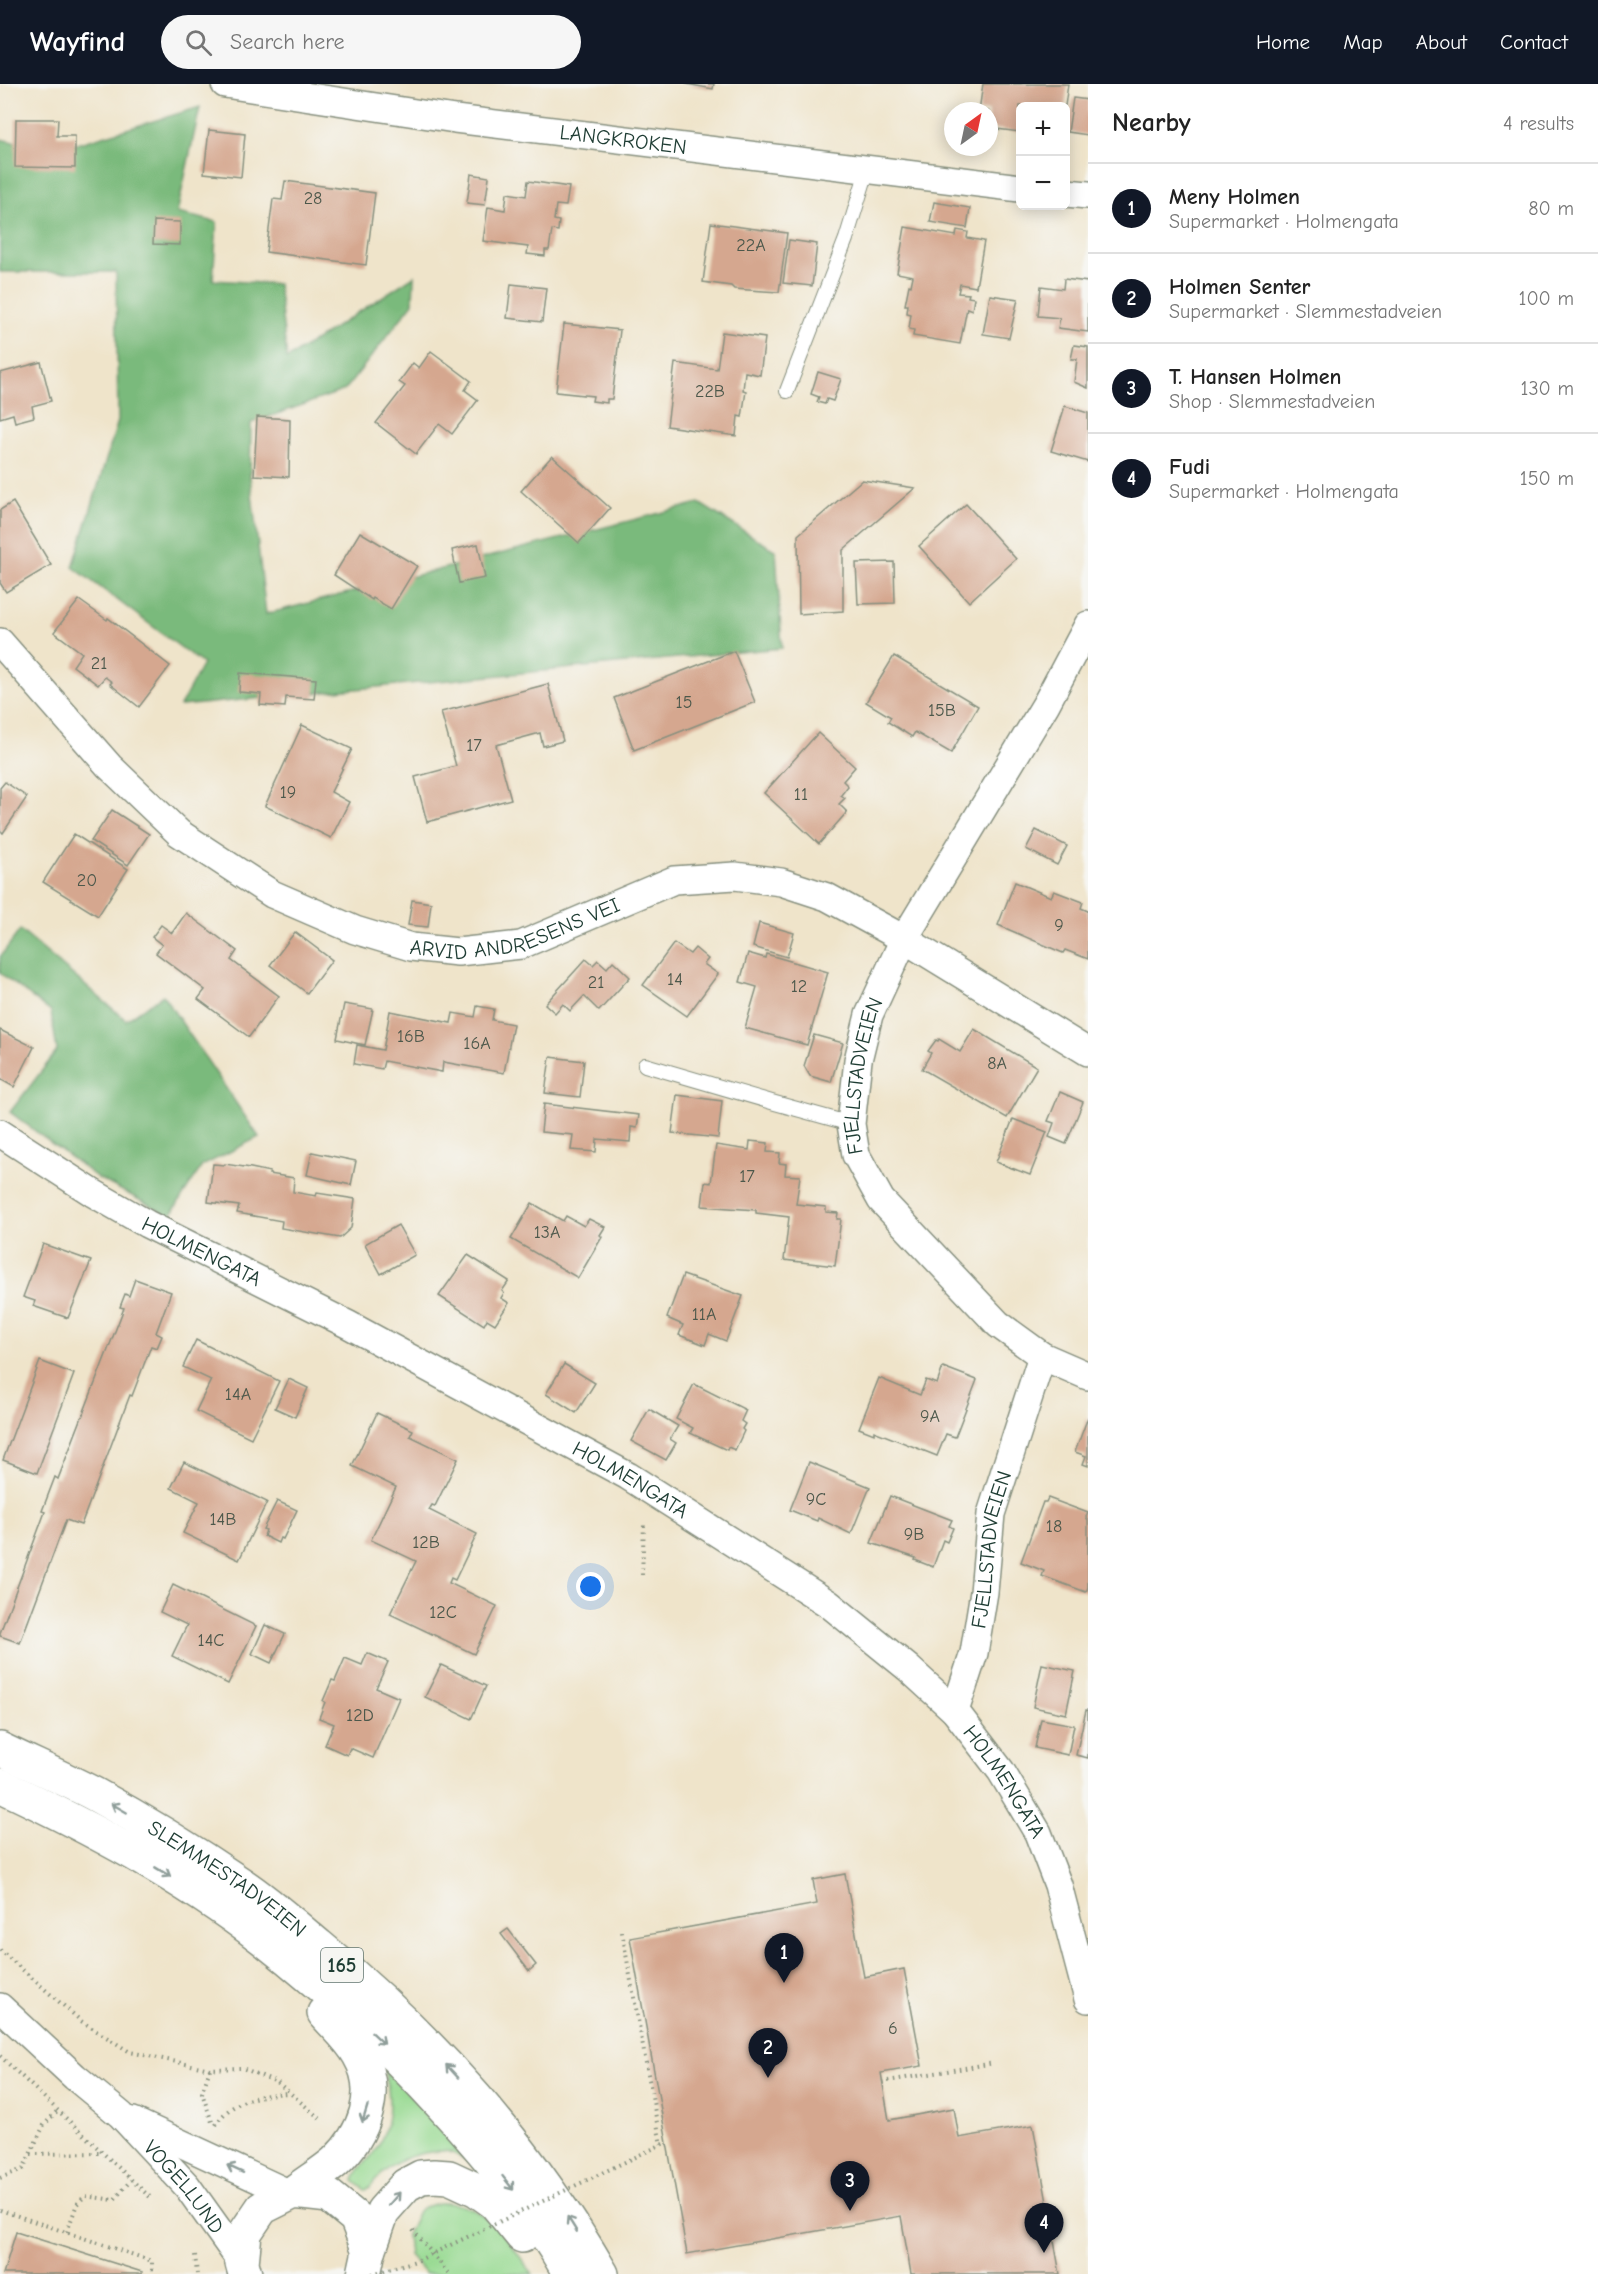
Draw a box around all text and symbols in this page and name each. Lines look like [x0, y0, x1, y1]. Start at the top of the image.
search box [161, 15, 581, 69]
text: Wayfind [30, 26, 125, 58]
icon: search [182, 26, 215, 59]
text: Search here [230, 29, 345, 55]
text: Home [1256, 30, 1310, 54]
text: Map [1343, 30, 1383, 54]
text: About [1416, 30, 1467, 54]
text: Contact [1500, 30, 1568, 54]
north arrow [944, 102, 998, 156]
map controls [1016, 102, 1070, 210]
button: + [1016, 102, 1070, 156]
text: Nearby [1112, 108, 1191, 138]
text: 4 results [1503, 112, 1574, 135]
street label: LANGKROKEN [558, 120, 688, 159]
button: − [1016, 156, 1070, 210]
text: Meny Holmen [1169, 184, 1300, 210]
house number: 28 [304, 188, 322, 209]
text: 1 [1128, 197, 1135, 220]
text: 80 m [1528, 197, 1574, 220]
text: Supermarket · Holmengata [1169, 210, 1399, 233]
house number: 22A [736, 235, 766, 256]
text: Holmen Senter [1169, 274, 1310, 300]
text: 2 [1127, 287, 1136, 310]
text: 100 m [1519, 287, 1574, 310]
text: Supermarket · Slemmestadveien [1169, 300, 1442, 323]
text: T. Hansen Holmen [1169, 364, 1341, 390]
text: 3 [1127, 377, 1136, 400]
text: 130 m [1521, 377, 1574, 400]
house number: 22B [695, 381, 725, 402]
text: Shop · Slemmestadveien [1169, 390, 1375, 413]
text: Fudi [1169, 454, 1210, 480]
text: 4 [1127, 467, 1136, 490]
text: 150 m [1520, 467, 1574, 490]
text: Supermarket · Holmengata [1169, 480, 1399, 503]
house number: 21 [91, 653, 107, 674]
house number: 15 [676, 692, 692, 713]
house number: 15B [928, 700, 956, 721]
house number: 17 [466, 735, 482, 756]
house number: 19 [280, 782, 296, 803]
house number: 11 [794, 784, 808, 805]
house number: 20 [77, 870, 97, 891]
street label: ARVID ANDRESENS VEI [409, 892, 623, 964]
house number: 9 [1054, 915, 1064, 936]
house number: 14 [667, 969, 683, 990]
house number: 21 [588, 972, 604, 993]
house number: 12 [791, 976, 807, 997]
street label: FJELLSTADVEIEN [839, 993, 888, 1156]
house number: 16B [397, 1026, 425, 1047]
house number: 16A [463, 1033, 491, 1054]
house number: 8A [987, 1053, 1007, 1074]
house number: 17 [739, 1166, 755, 1187]
street label: HOLMENGATA [138, 1211, 265, 1291]
house number: 13A [534, 1222, 560, 1243]
house number: 11A [692, 1304, 716, 1325]
house number: 14A [225, 1384, 251, 1405]
house number: 9A [920, 1406, 940, 1427]
street label: HOLMENGATA [568, 1436, 693, 1523]
street label: FJELLSTADVEIEN [966, 1468, 1016, 1630]
house number: 9C [806, 1489, 826, 1510]
house number: 14B [210, 1509, 236, 1530]
house number: 18 [1046, 1516, 1062, 1537]
house number: 9B [904, 1524, 924, 1545]
house number: 12B [412, 1532, 440, 1553]
your location [576, 1572, 605, 1601]
house number: 12C [429, 1602, 457, 1623]
house number: 14C [198, 1630, 224, 1651]
house number: 12D [346, 1705, 374, 1726]
street label: HOLMENGATA [958, 1720, 1050, 1842]
one-way arrow [111, 1802, 128, 1814]
street label: SLEMMESTADVEIEN [144, 1815, 311, 1942]
one-way arrow [154, 1866, 171, 1878]
pin: 1 [764, 1934, 804, 1983]
road number: 165 [321, 1948, 363, 1982]
house number: 6 [888, 2018, 898, 2039]
pin: 2 [748, 2028, 788, 2078]
one-way arrow [370, 2031, 385, 2045]
one-way arrow [445, 2063, 459, 2078]
one-way arrow [359, 2104, 370, 2123]
street label: VOGELLUND [139, 2135, 229, 2238]
one-way arrow [227, 2162, 245, 2174]
pin: 3 [830, 2162, 870, 2211]
one-way arrow [502, 2175, 515, 2191]
one-way arrow [387, 2192, 401, 2207]
pin: 4 [1024, 2204, 1064, 2253]
one-way arrow [565, 2216, 577, 2233]

